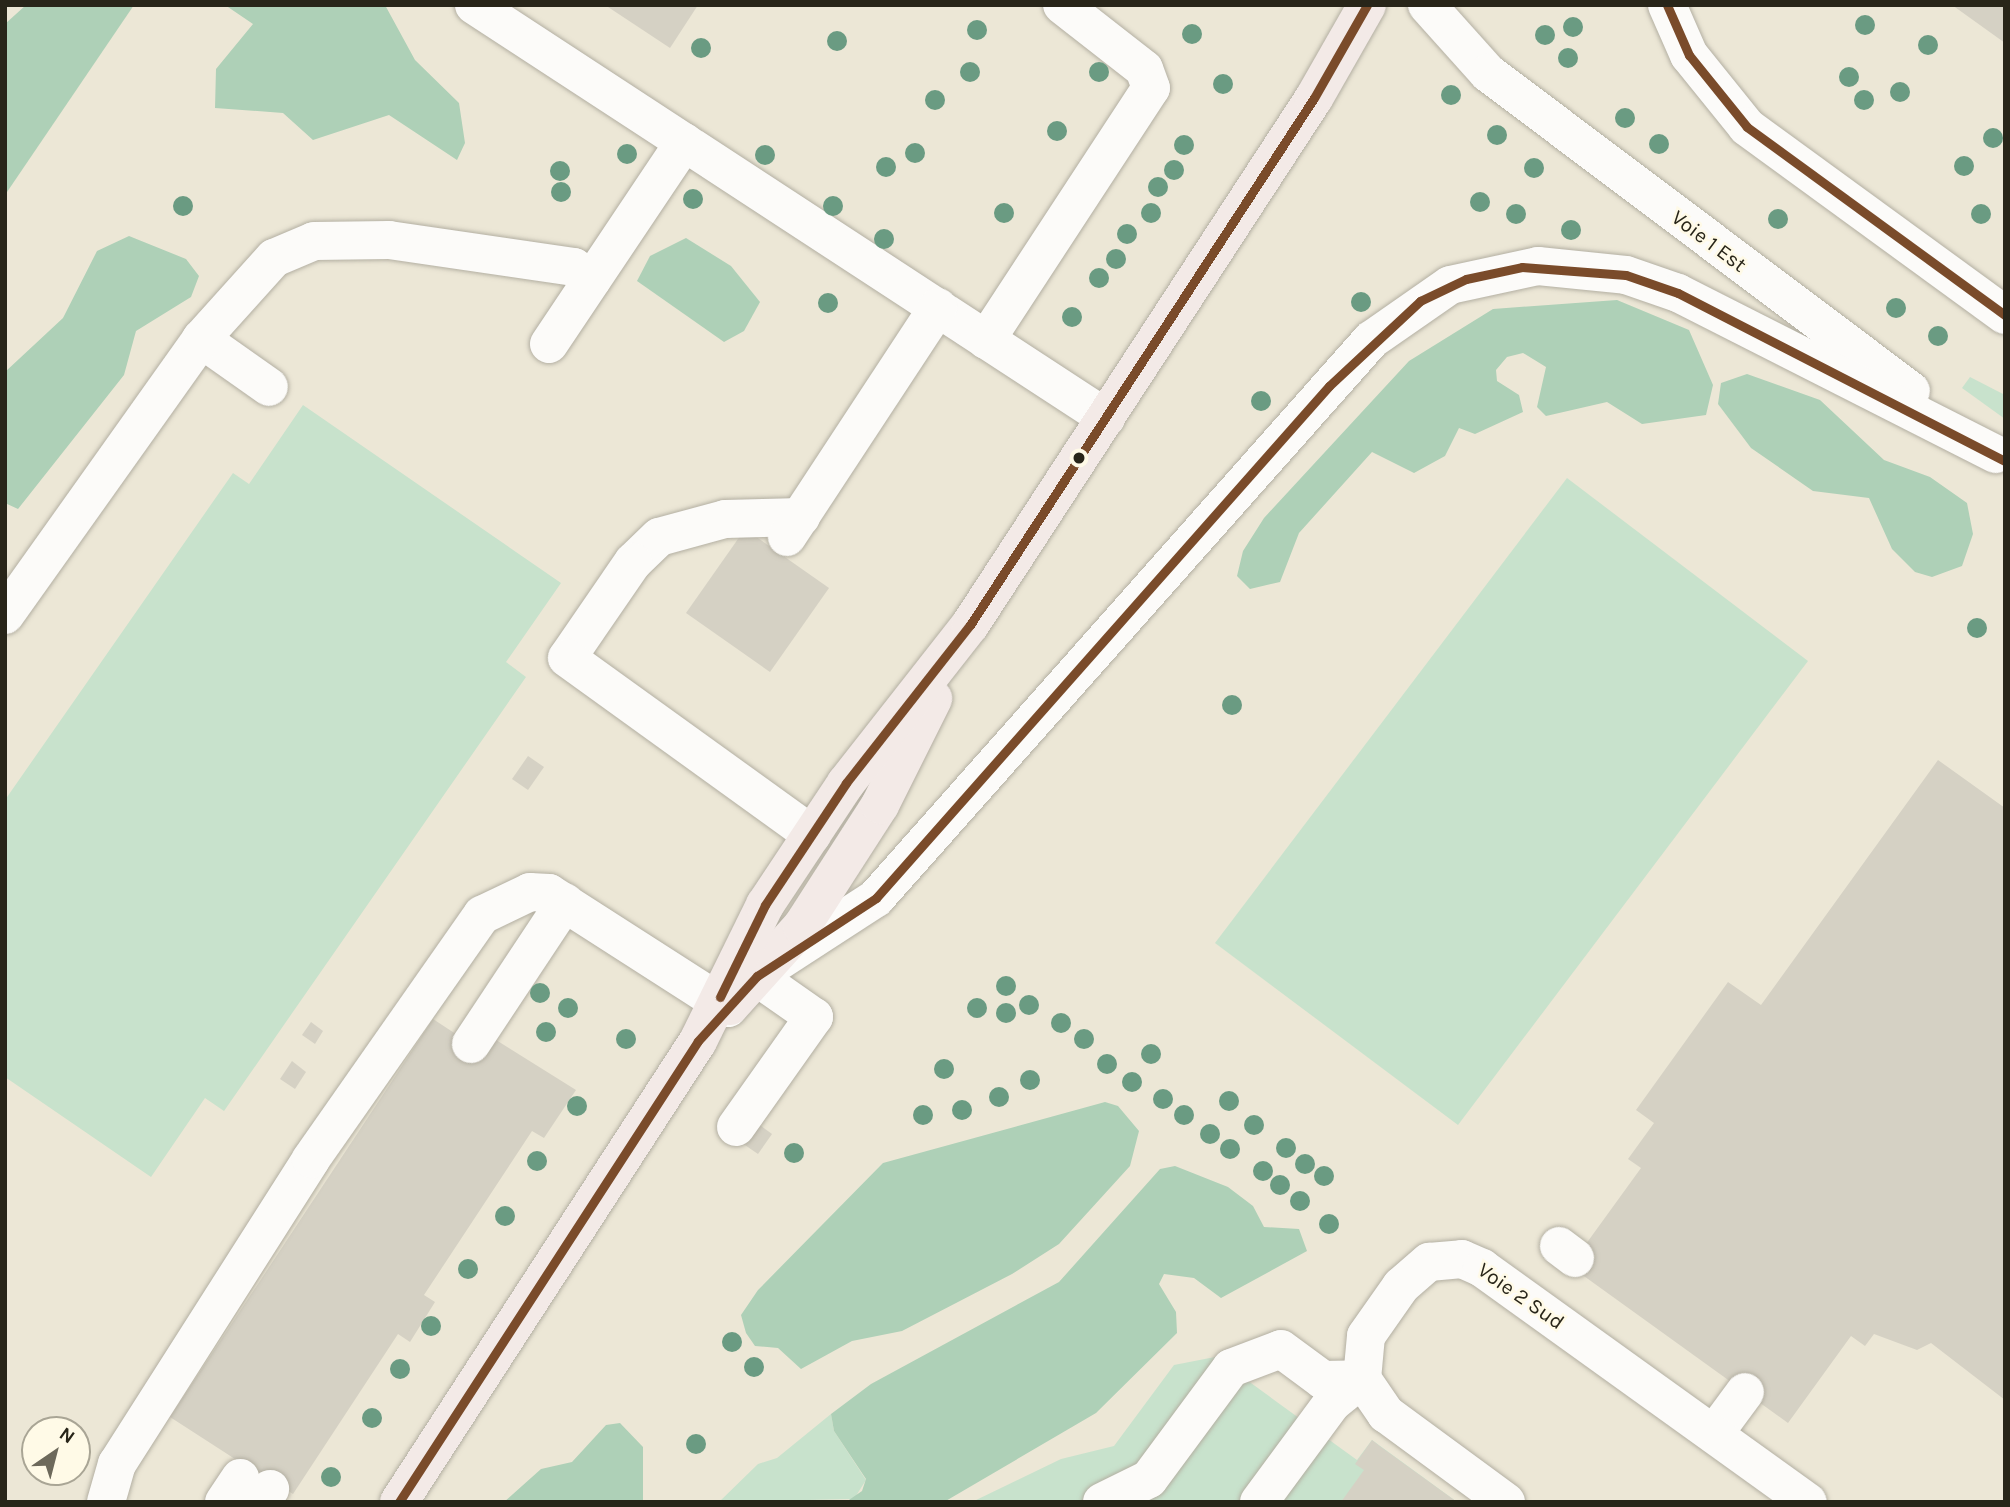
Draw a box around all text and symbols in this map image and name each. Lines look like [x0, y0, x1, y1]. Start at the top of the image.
street label: Voie 1 Est [1667, 205, 1751, 277]
unlabelled marker [1072, 451, 1086, 465]
street label: Voie 2 Sud [1473, 1257, 1569, 1335]
north arrow [21, 1416, 91, 1486]
text: N [55, 1423, 79, 1448]

